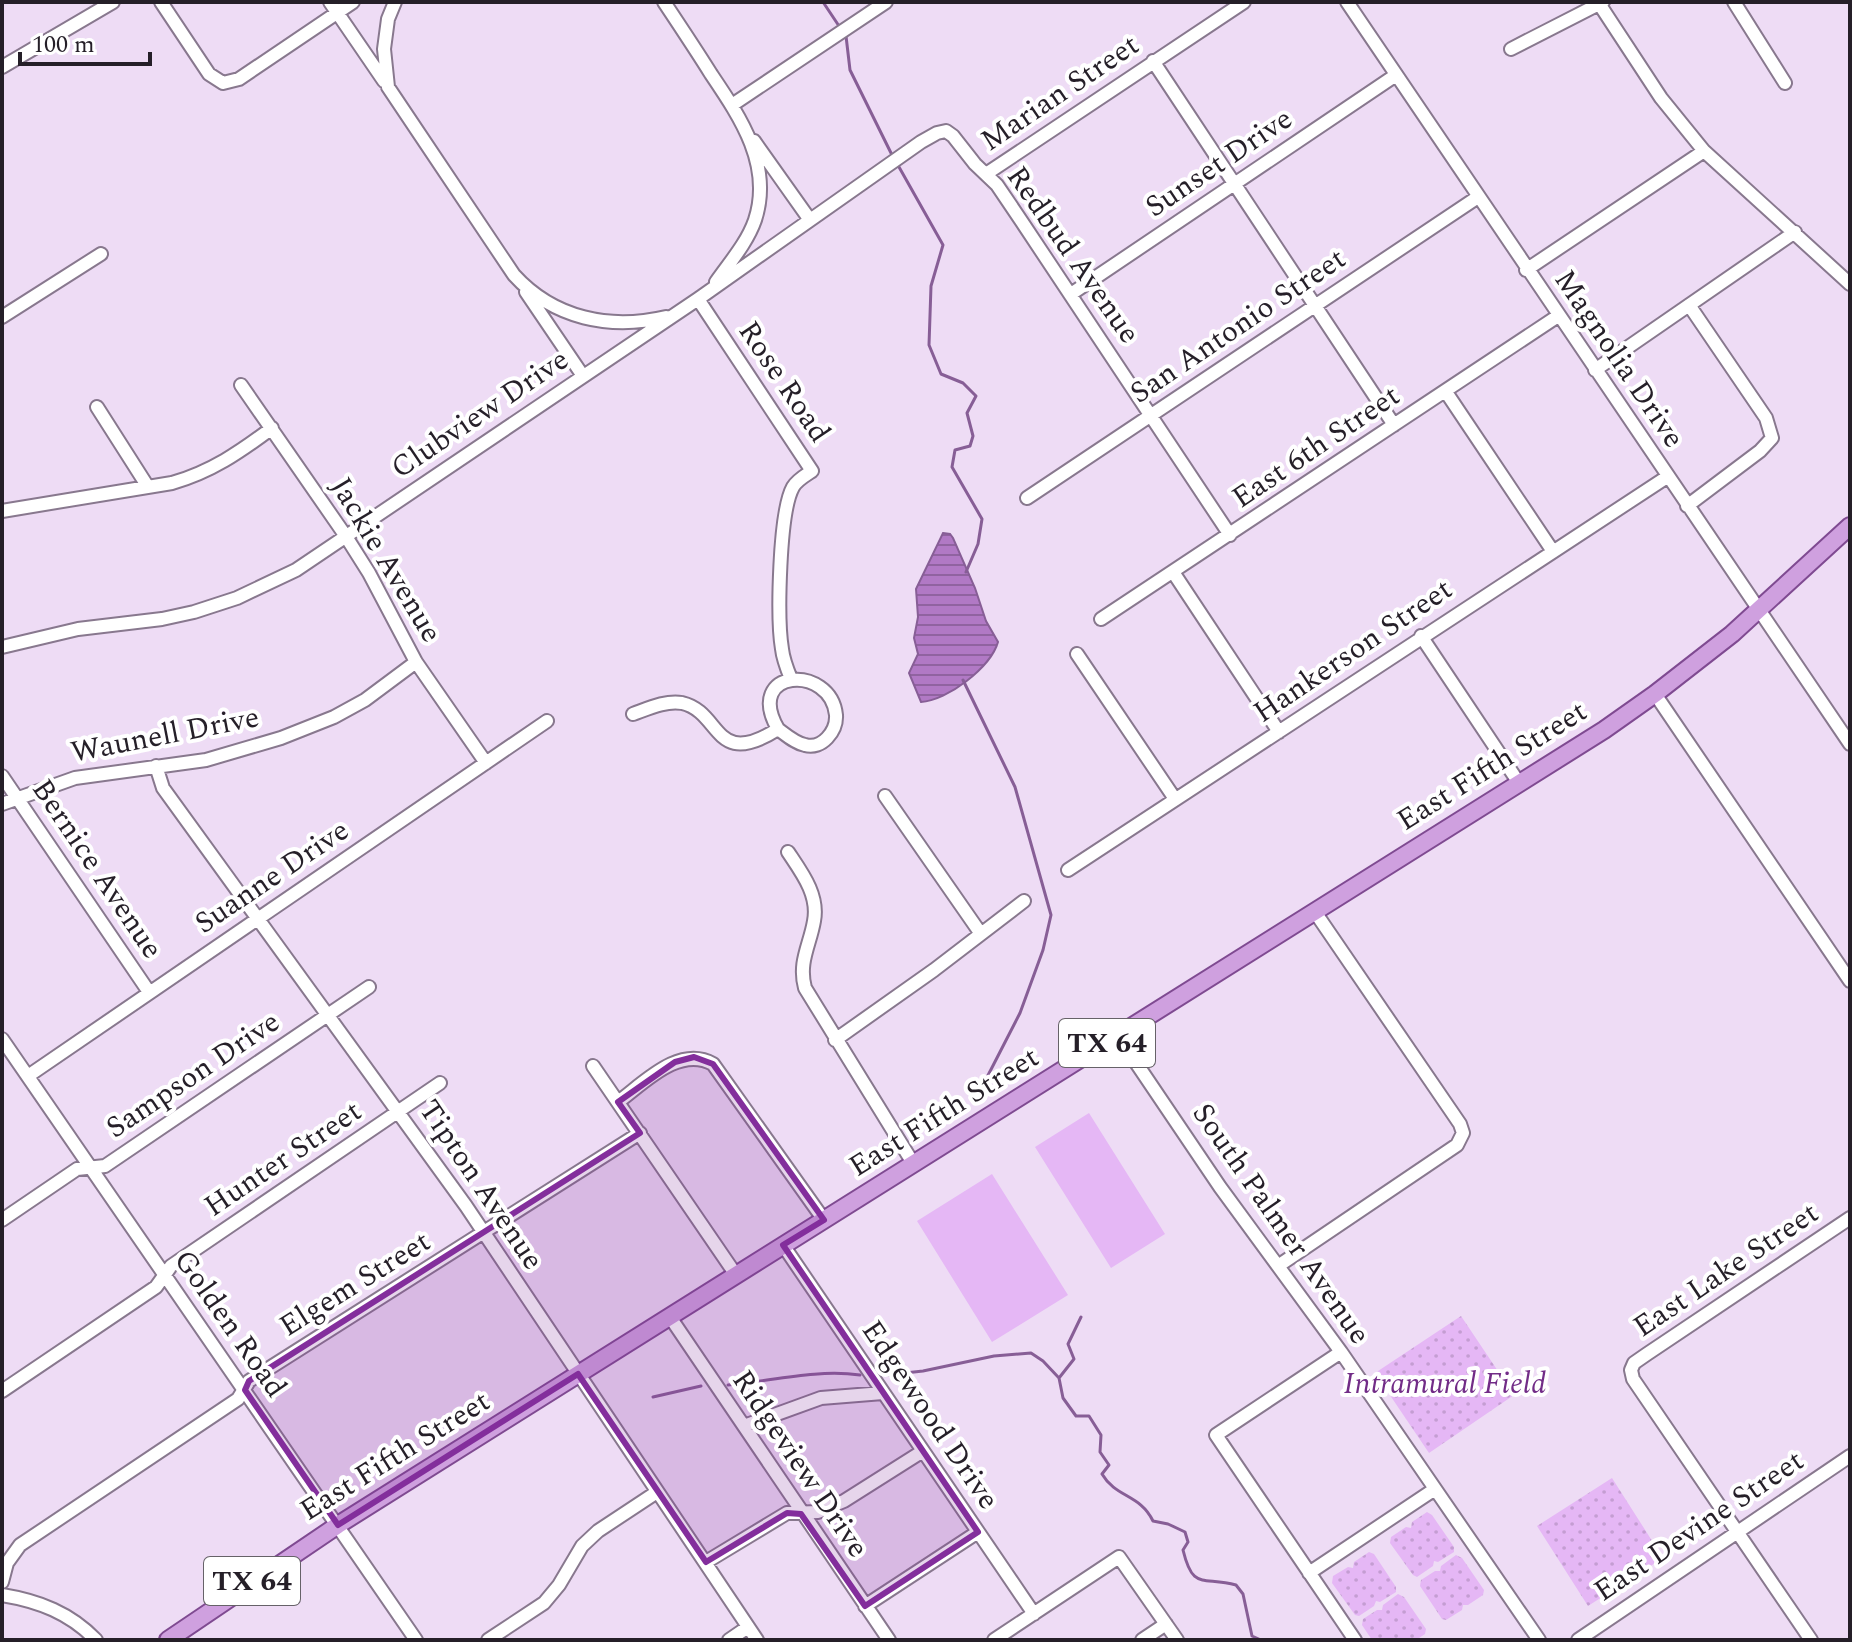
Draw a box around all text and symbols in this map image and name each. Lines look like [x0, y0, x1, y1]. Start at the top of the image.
scale bar [20, 16, 150, 66]
street label: Marian Street [971, 23, 1149, 163]
text: 100 m [32, 27, 95, 63]
street label: Sunset Drive [1136, 97, 1302, 229]
street label: Redbud Avenue [994, 157, 1152, 353]
street label: San Antonio Street [1121, 236, 1355, 416]
street label: Magnolia Drive [1542, 260, 1696, 458]
street label: Rose Road [726, 312, 842, 452]
street label: Clubview Drive [382, 337, 578, 491]
street label: East 6th Street [1223, 374, 1409, 520]
street label: Jackie Avenue [318, 468, 454, 652]
street label: Hankerson Street [1244, 567, 1462, 735]
street label: East Fifth Street [1388, 689, 1596, 843]
street label: Waunell Drive [67, 694, 263, 776]
street label: Bernice Avenue [20, 770, 174, 968]
street label: Suanne Drive [185, 808, 359, 946]
street label: Sampson Drive [97, 1000, 289, 1150]
road number: TX 64 [1059, 1019, 1155, 1067]
street label: East Fifth Street [840, 1035, 1048, 1189]
street label: Hunter Street [195, 1089, 371, 1229]
street label: Tipton Avenue [407, 1090, 555, 1280]
street label: South Palmer Avenue [1180, 1094, 1382, 1354]
street label: East Lake Street [1624, 1191, 1828, 1349]
street label: Elgem Street [270, 1219, 440, 1349]
street label: Golden Road [162, 1240, 298, 1408]
street label: Edgewood Drive [849, 1311, 1011, 1519]
street label: Ridgeview Drive [720, 1361, 880, 1567]
park label: Intramural Field [1344, 1361, 1546, 1407]
street label: East Fifth Street [291, 1379, 499, 1533]
street label: East Devine Street [1585, 1438, 1813, 1614]
road number: TX 64 [204, 1557, 300, 1605]

